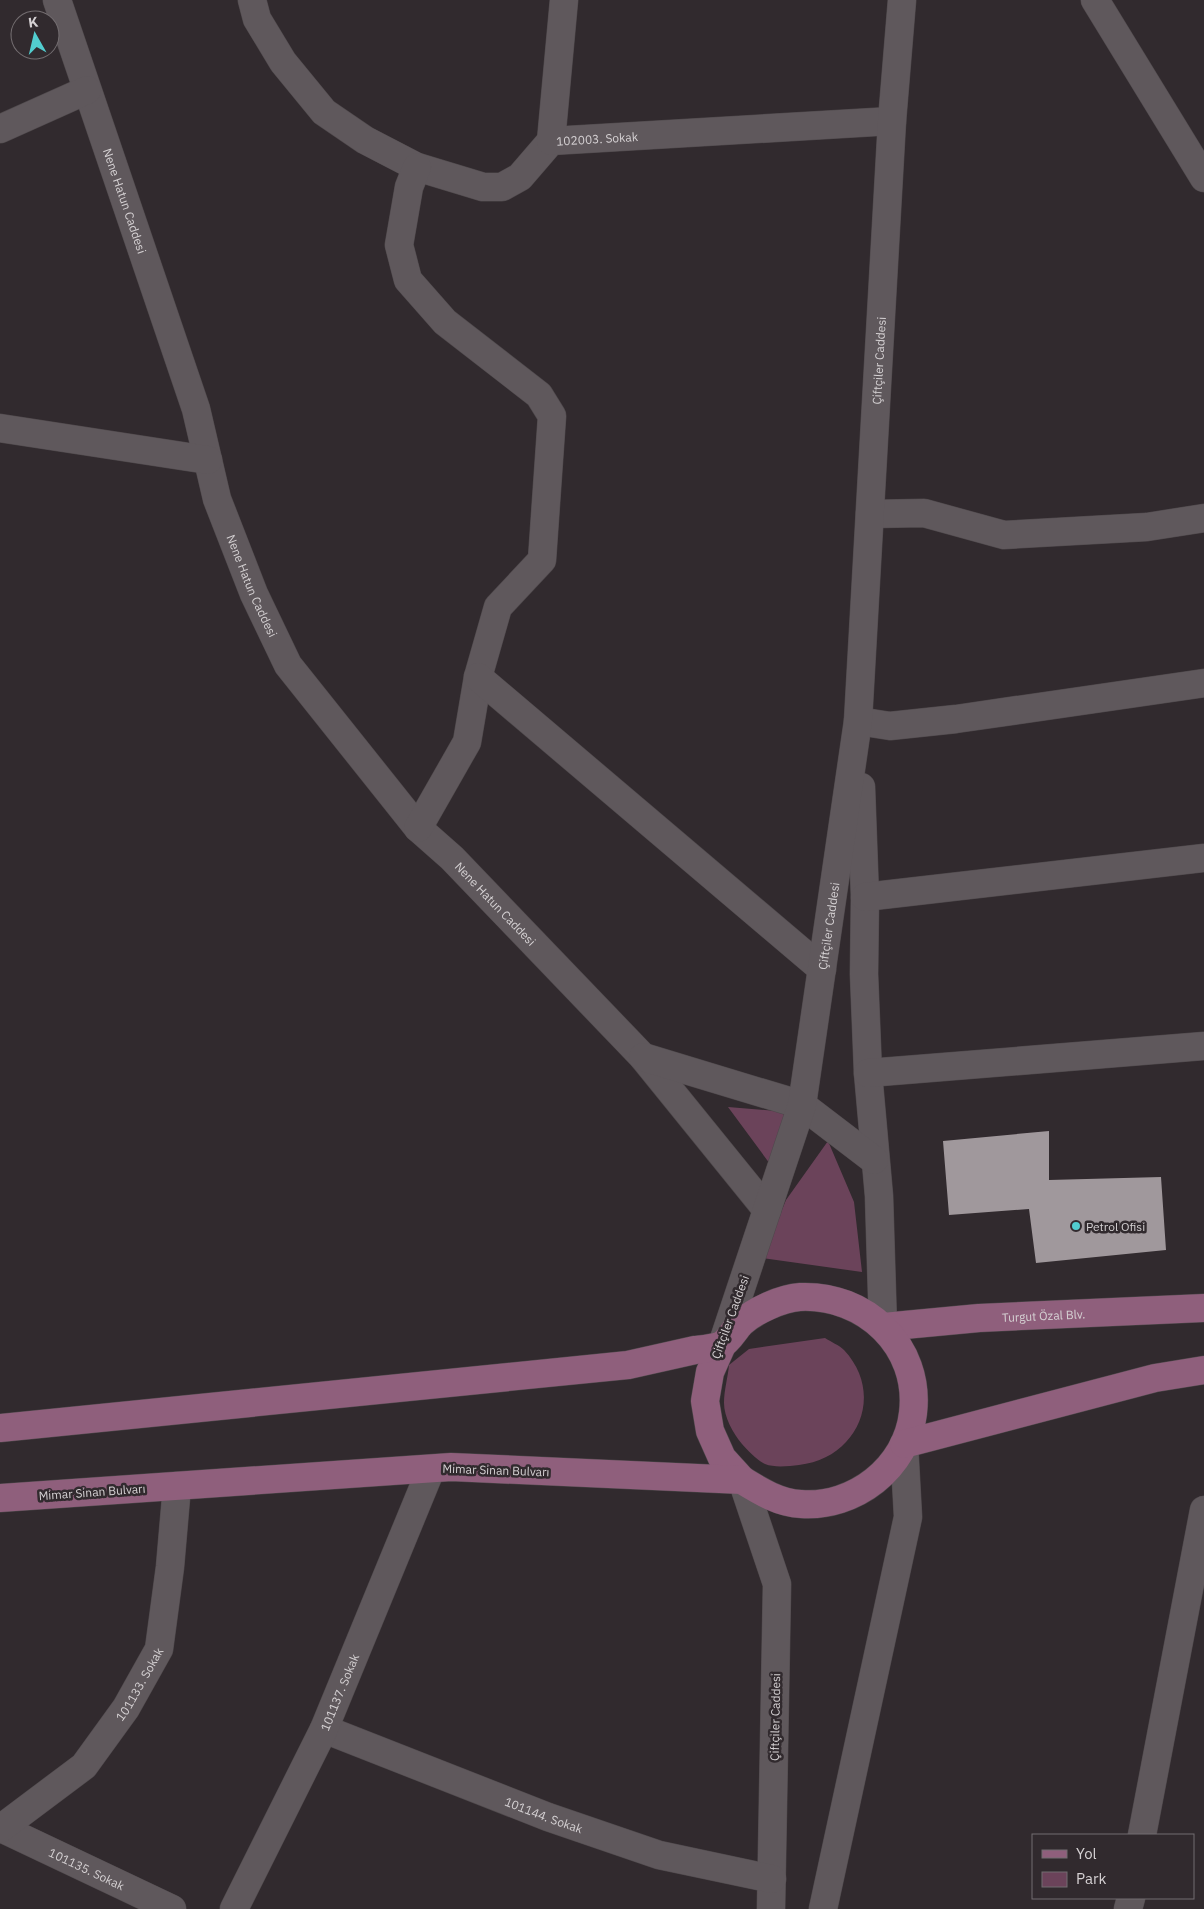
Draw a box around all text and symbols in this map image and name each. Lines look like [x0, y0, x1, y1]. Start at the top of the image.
north arrow [10, 10, 60, 60]
text: K [27, 13, 40, 32]
street label: 102003. Sokak [556, 128, 639, 148]
street label: Nene Hatun Caddesi [100, 146, 150, 255]
street label: Çiftçiler Caddesi [868, 316, 888, 405]
street label: Nene Hatun Caddesi [224, 532, 281, 639]
street label: Nene Hatun Caddesi [452, 859, 539, 948]
street label: Çiftçiler Caddesi [814, 881, 842, 970]
place label: Petrol Ofisi [1086, 1219, 1145, 1234]
marker: Petrol Ofisi [1070, 1220, 1082, 1232]
street label: Çiftçiler Caddesi [708, 1273, 752, 1361]
street label: Turgut Özal Blv. [1001, 1306, 1086, 1324]
street label: Mimar Sinan Bulvarı [442, 1461, 550, 1479]
street label: Mimar Sinan Bulvarı [38, 1481, 146, 1503]
street label: 101133. Sokak [112, 1644, 166, 1723]
street label: 101137. Sokak [317, 1651, 362, 1733]
street label: Çiftçiler Caddesi [767, 1673, 783, 1761]
street label: 101144. Sokak [503, 1793, 585, 1836]
legend [1032, 1834, 1194, 1899]
street label: 101135. Sokak [47, 1844, 128, 1893]
text: Yol [1076, 1844, 1097, 1863]
text: Park [1076, 1869, 1106, 1888]

